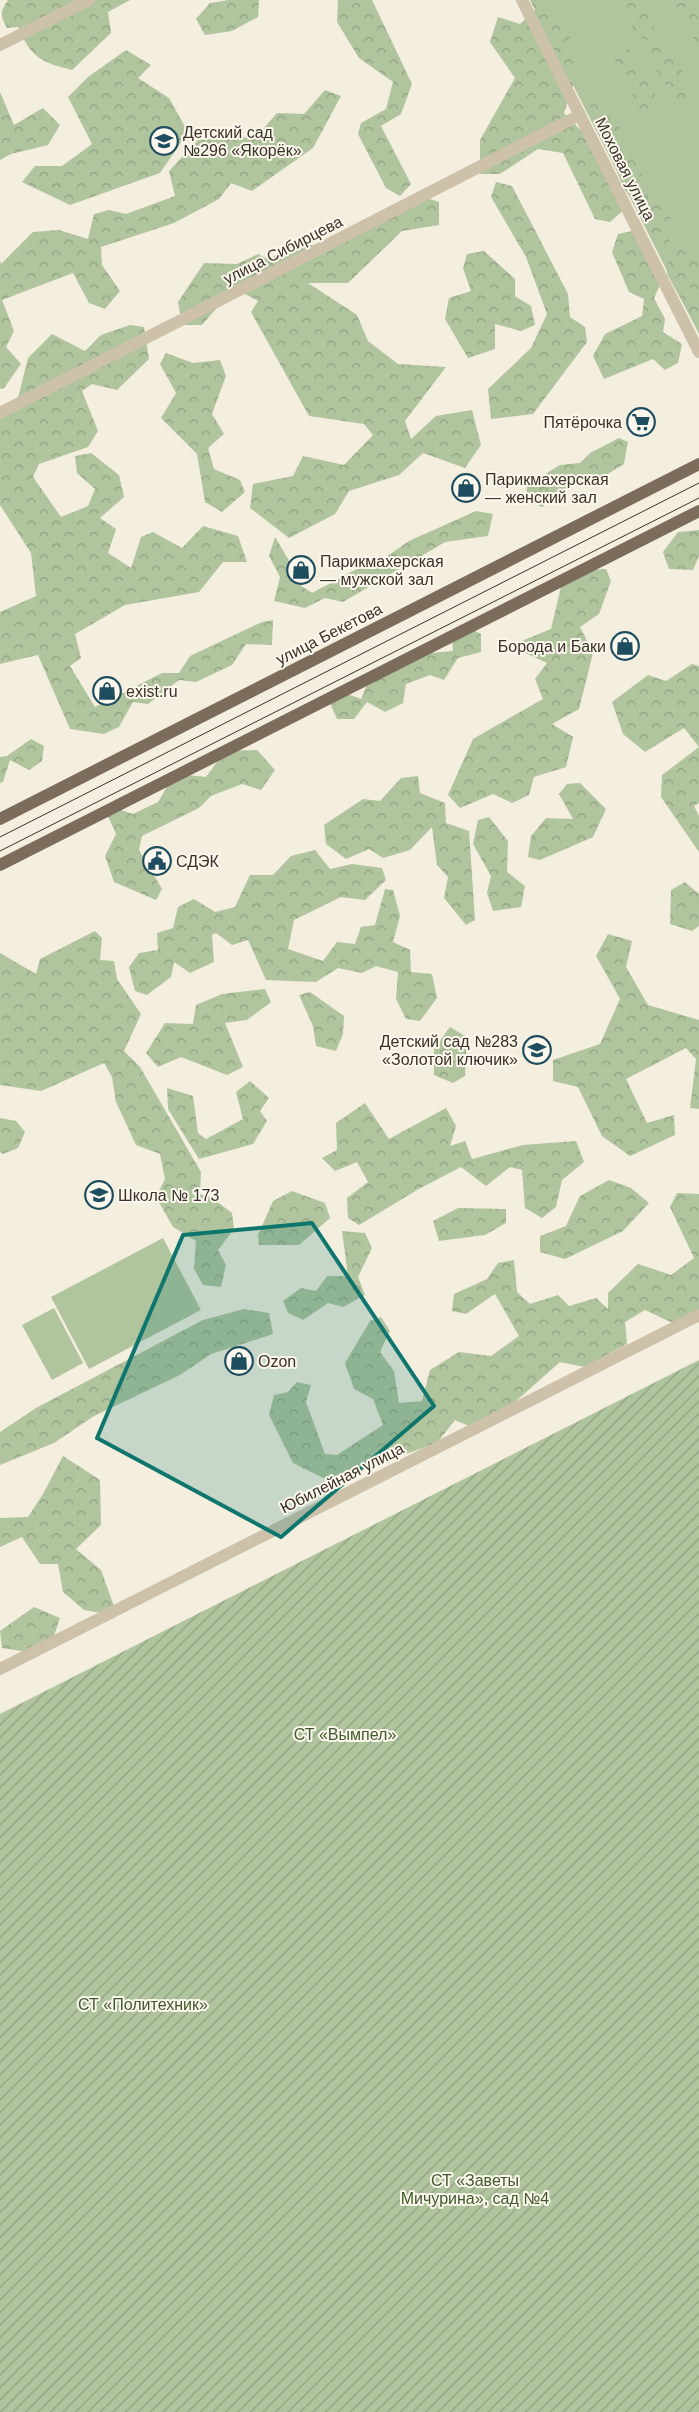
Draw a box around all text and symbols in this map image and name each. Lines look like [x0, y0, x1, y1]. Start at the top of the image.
street label: Моховая улица [592, 115, 658, 223]
place label: Детский сад №296 «Якорёк» [183, 124, 302, 159]
school or university icon: Детский сад №296 «Якорёк» [149, 126, 179, 156]
street label: улица Сибирцева [221, 213, 345, 287]
supermarket icon: Пятёрочка [626, 407, 656, 437]
place label: Пятёрочка [544, 414, 622, 431]
place label: Парикмахерская — женский зал [485, 471, 609, 506]
shop icon: Парикмахерская — женский зал [451, 473, 481, 503]
place label: Парикмахерская — мужской зал [320, 553, 444, 588]
shop icon: Парикмахерская — мужской зал [286, 555, 316, 585]
street label: улица Бекетова [273, 600, 385, 668]
shop icon: Борода и Баки [610, 631, 640, 661]
place label: Борода и Баки [498, 638, 606, 655]
shop icon: exist.ru [92, 676, 122, 706]
place label: exist.ru [126, 683, 178, 700]
public building icon: СДЭК [142, 846, 172, 876]
place label: СДЭК [176, 853, 220, 870]
place label: Детский сад №283 «Золотой ключик» [380, 1033, 518, 1068]
school or university icon: Детский сад №283 «Золотой ключик» [522, 1035, 552, 1065]
school or university icon: Школа № 173 [84, 1180, 114, 1210]
place label: Школа № 173 [118, 1187, 219, 1204]
shop icon: Ozon [224, 1346, 254, 1376]
place label: Ozon [258, 1353, 296, 1370]
street label: Юбилейная улица [277, 1439, 407, 1517]
park label: СТ «Вымпел» [294, 1726, 396, 1743]
park label: СТ «Политехник» [78, 1996, 208, 2013]
park label: СТ «Заветы Мичурина», сад №4 [401, 2172, 549, 2207]

